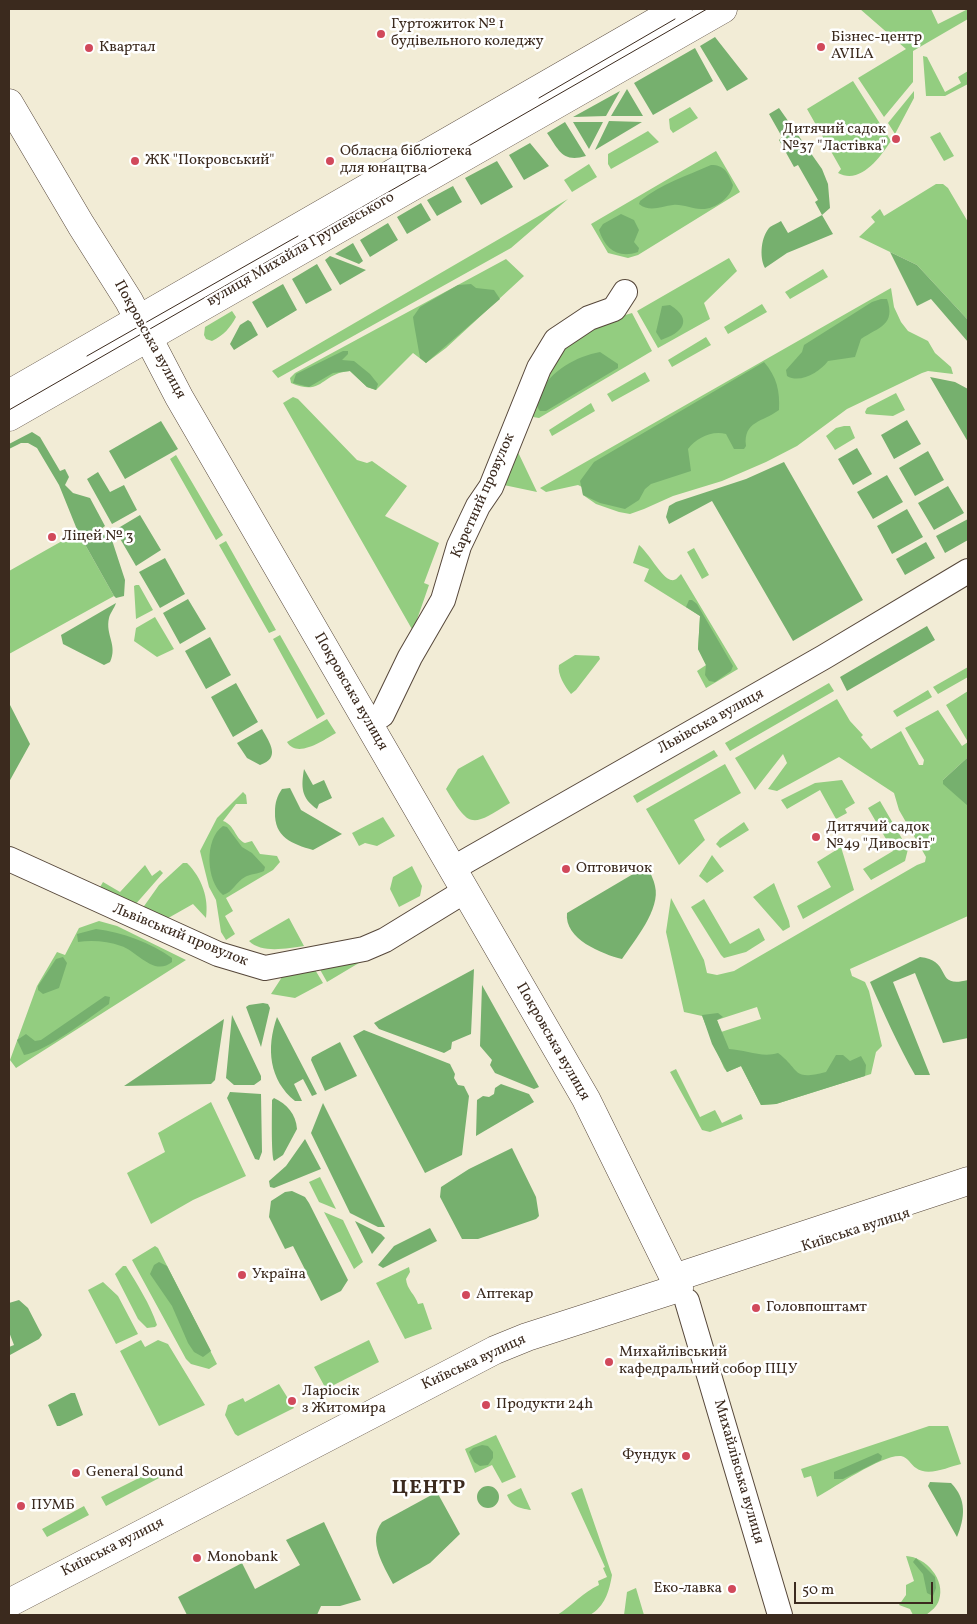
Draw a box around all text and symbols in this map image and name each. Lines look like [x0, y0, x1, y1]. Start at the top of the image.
place label: Гуртожиток № 1 будівельного коледжу [391, 16, 544, 51]
marker: Гуртожиток № 1 будівельного коледжу [375, 28, 387, 40]
place label: Бізнес-центр AVILA [831, 29, 922, 64]
place label: Квартал [99, 39, 155, 57]
marker: Бізнес-центр AVILA [815, 41, 827, 53]
marker: Квартал [83, 42, 95, 54]
place label: Дитячий садок №37 "Ластівка" [782, 121, 886, 156]
marker: Дитячий садок №37 "Ластівка" [890, 133, 902, 145]
place label: Обласна бібліотека для юнацтва [340, 143, 472, 178]
place label: ЖК "Покровський" [145, 152, 274, 170]
marker: ЖК "Покровський" [129, 155, 141, 167]
marker: Обласна бібліотека для юнацтва [324, 155, 336, 167]
street label: вулиця Михайла Грушевського [204, 189, 398, 311]
street label: Покровська вулиця [109, 278, 189, 402]
street label: Каретний провулок [448, 431, 520, 561]
place label: Ліцей № 3 [62, 528, 133, 546]
marker: Ліцей № 3 [46, 531, 58, 543]
street label: Покровська вулиця [309, 630, 391, 754]
street label: Львівська вулиця [655, 685, 767, 759]
place label: Дитячий садок №49 "Дивосвіт" [826, 819, 935, 854]
marker: Дитячий садок №49 "Дивосвіт" [810, 831, 822, 843]
place label: Оптовичок [576, 860, 652, 878]
marker: Оптовичок [560, 863, 572, 875]
street label: Львівський провулок [110, 901, 250, 971]
street label: Покровська вулиця [511, 980, 593, 1104]
street label: Київська вулиця [799, 1205, 913, 1257]
place label: Україна [252, 1266, 306, 1284]
marker: Україна [236, 1269, 248, 1281]
place label: Аптекар [476, 1286, 533, 1304]
marker: Аптекар [460, 1289, 472, 1301]
place label: Головпоштамт [766, 1299, 867, 1317]
marker: Головпоштамт [750, 1302, 762, 1314]
street label: Київська вулиця [419, 1331, 529, 1395]
place label: Михайлівський кафедральний собор ПЦУ [619, 1344, 797, 1379]
marker: Михайлівський кафедральний собор ПЦУ [603, 1356, 615, 1368]
place label: Ларіосік з Житомира [302, 1383, 386, 1418]
marker: Ларіосік з Житомира [286, 1395, 298, 1407]
place label: Продукти 24h [496, 1396, 593, 1414]
street label: Михайлівська вулиця [709, 1398, 767, 1546]
marker: Продукти 24h [480, 1399, 492, 1411]
place label: Фундук [622, 1447, 676, 1465]
marker: Фундук [680, 1450, 692, 1462]
place label: General Sound [86, 1464, 184, 1482]
marker: General Sound [70, 1467, 82, 1479]
district label: ЦЕНТР [391, 1477, 467, 1501]
place label: ПУМБ [31, 1497, 75, 1515]
marker: ПУМБ [15, 1500, 27, 1512]
street label: Київська вулиця [59, 1514, 167, 1582]
place label: Monobank [207, 1549, 278, 1567]
marker: Monobank [191, 1552, 203, 1564]
scale bar [797, 1572, 936, 1604]
place label: Еко-лавка [653, 1580, 722, 1598]
text: 50 m [802, 1580, 834, 1601]
marker: Еко-лавка [726, 1583, 738, 1595]

